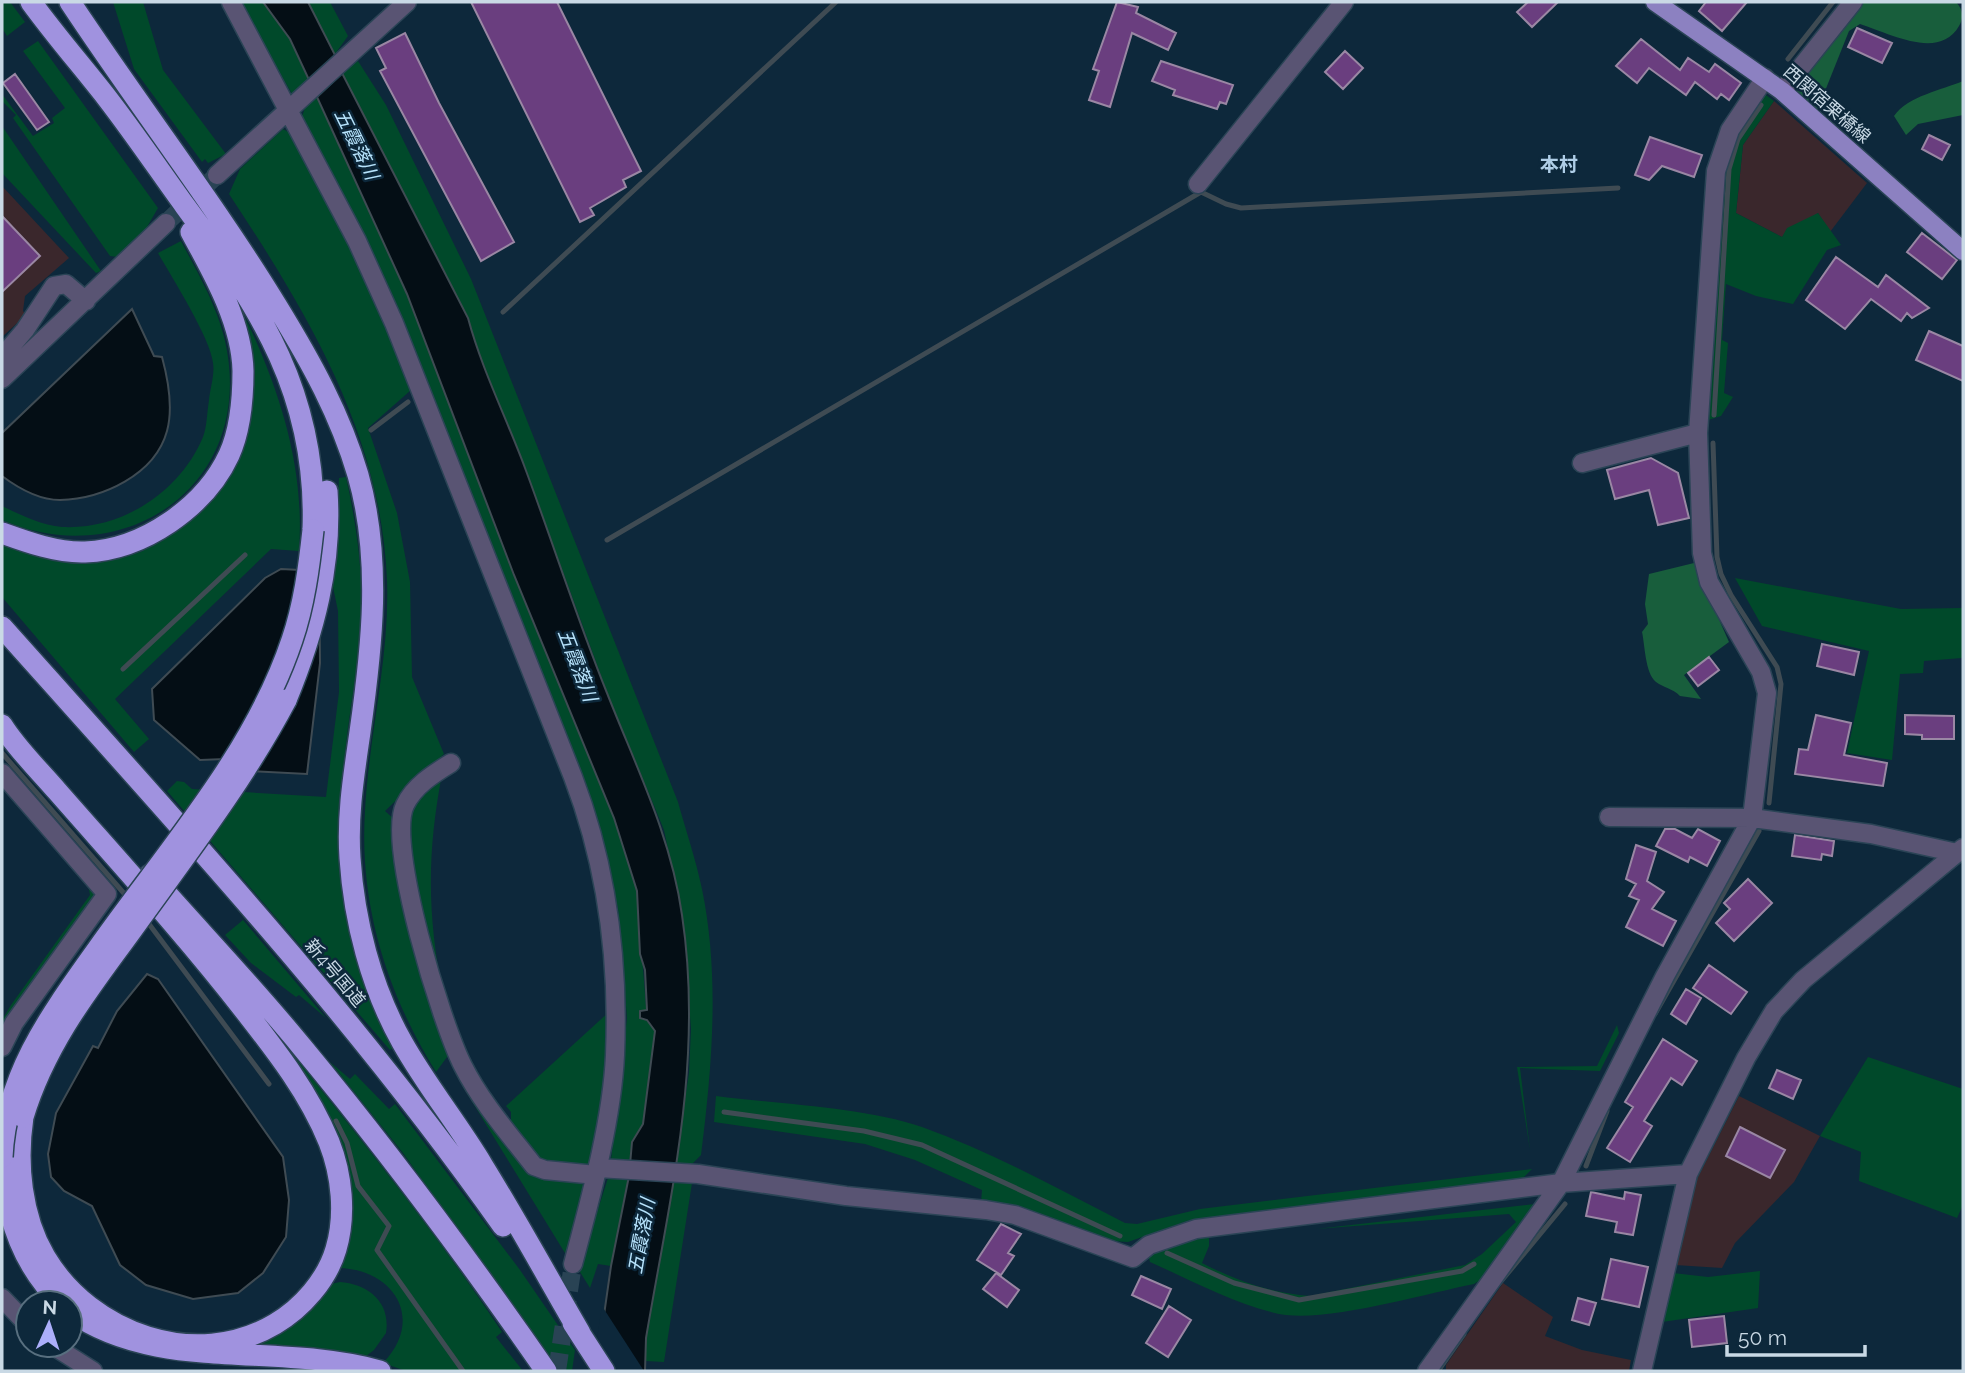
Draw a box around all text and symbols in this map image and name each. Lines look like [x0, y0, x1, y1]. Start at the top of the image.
street label: 西関宿栗橋線 [1780, 60, 1875, 147]
water label: 五霞落川 [330, 105, 384, 185]
district label: 本村 [1540, 153, 1578, 175]
water label: 五霞落川 [554, 626, 603, 706]
street label: 新4号国道 [301, 935, 370, 1011]
water label: 五霞落川 [624, 1195, 659, 1275]
north arrow [14, 1289, 84, 1359]
text: N [42, 1296, 58, 1318]
scale bar [1727, 1314, 1865, 1358]
text: 50 m [1738, 1325, 1787, 1350]

